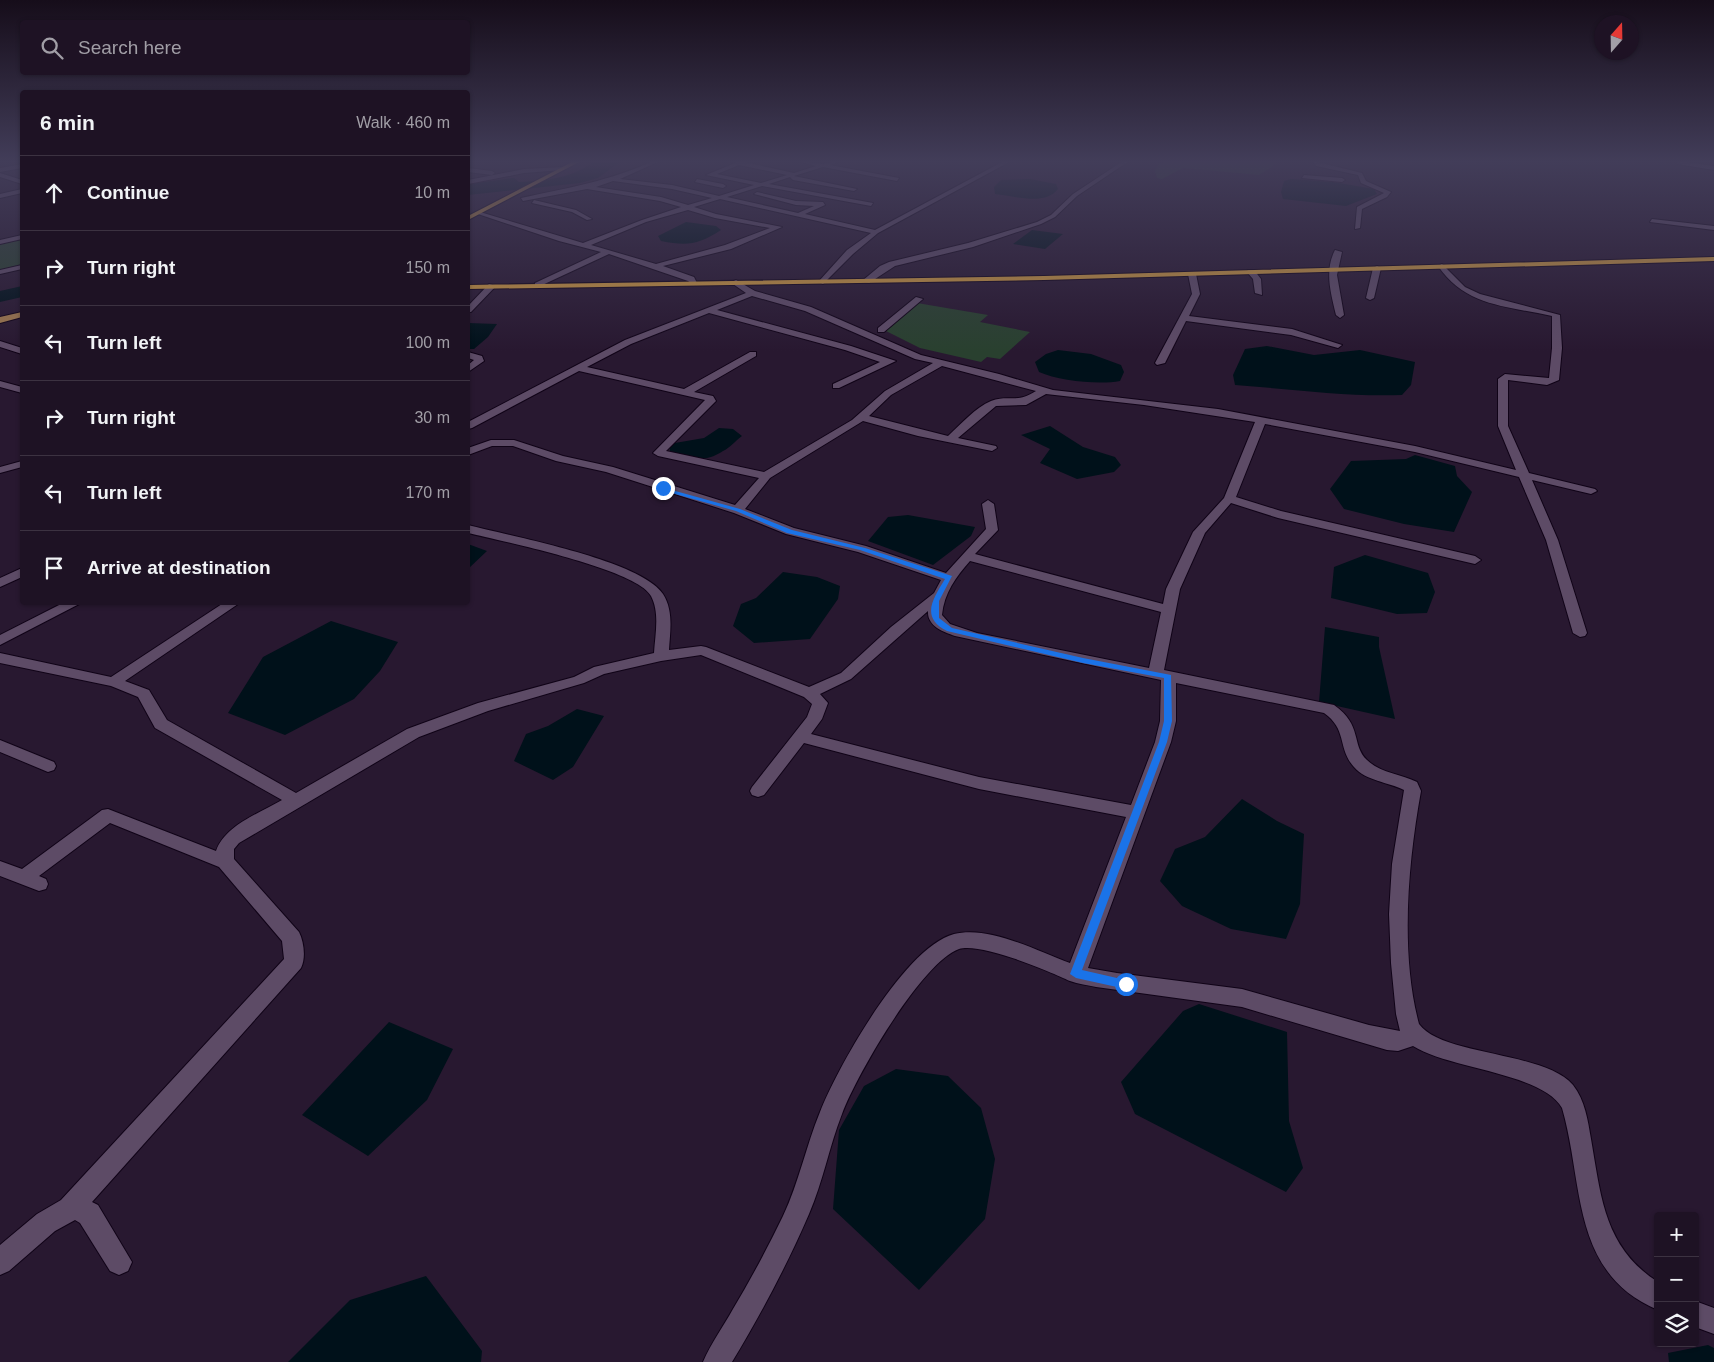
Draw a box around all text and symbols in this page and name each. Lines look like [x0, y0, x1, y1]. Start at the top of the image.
north arrow [1594, 15, 1639, 60]
search box [20, 20, 470, 75]
icon: search [38, 34, 66, 62]
text: Search here [78, 37, 182, 58]
text: 6 min [40, 111, 95, 134]
text: Walk · 460 m [356, 114, 450, 131]
icon: ahead [40, 179, 68, 207]
text: Continue [87, 182, 169, 203]
text: 10 m [414, 184, 450, 201]
icon: right [40, 254, 68, 282]
text: Turn right [87, 257, 175, 278]
text: 150 m [406, 259, 450, 276]
icon: left [40, 329, 68, 357]
text: Turn left [87, 332, 162, 353]
text: 100 m [406, 334, 450, 351]
icon: right [40, 404, 68, 432]
text: Turn right [87, 407, 175, 428]
text: 30 m [414, 409, 450, 426]
route end [652, 477, 675, 500]
icon: left [40, 479, 68, 507]
text: Turn left [87, 482, 162, 503]
text: 170 m [406, 484, 450, 501]
icon: arrive [40, 554, 68, 582]
text: Arrive at destination [87, 557, 271, 578]
route start [1115, 973, 1138, 996]
map controls [1654, 1212, 1699, 1347]
button: + [1654, 1212, 1699, 1257]
button: − [1654, 1257, 1699, 1302]
button: layers [1654, 1302, 1699, 1347]

